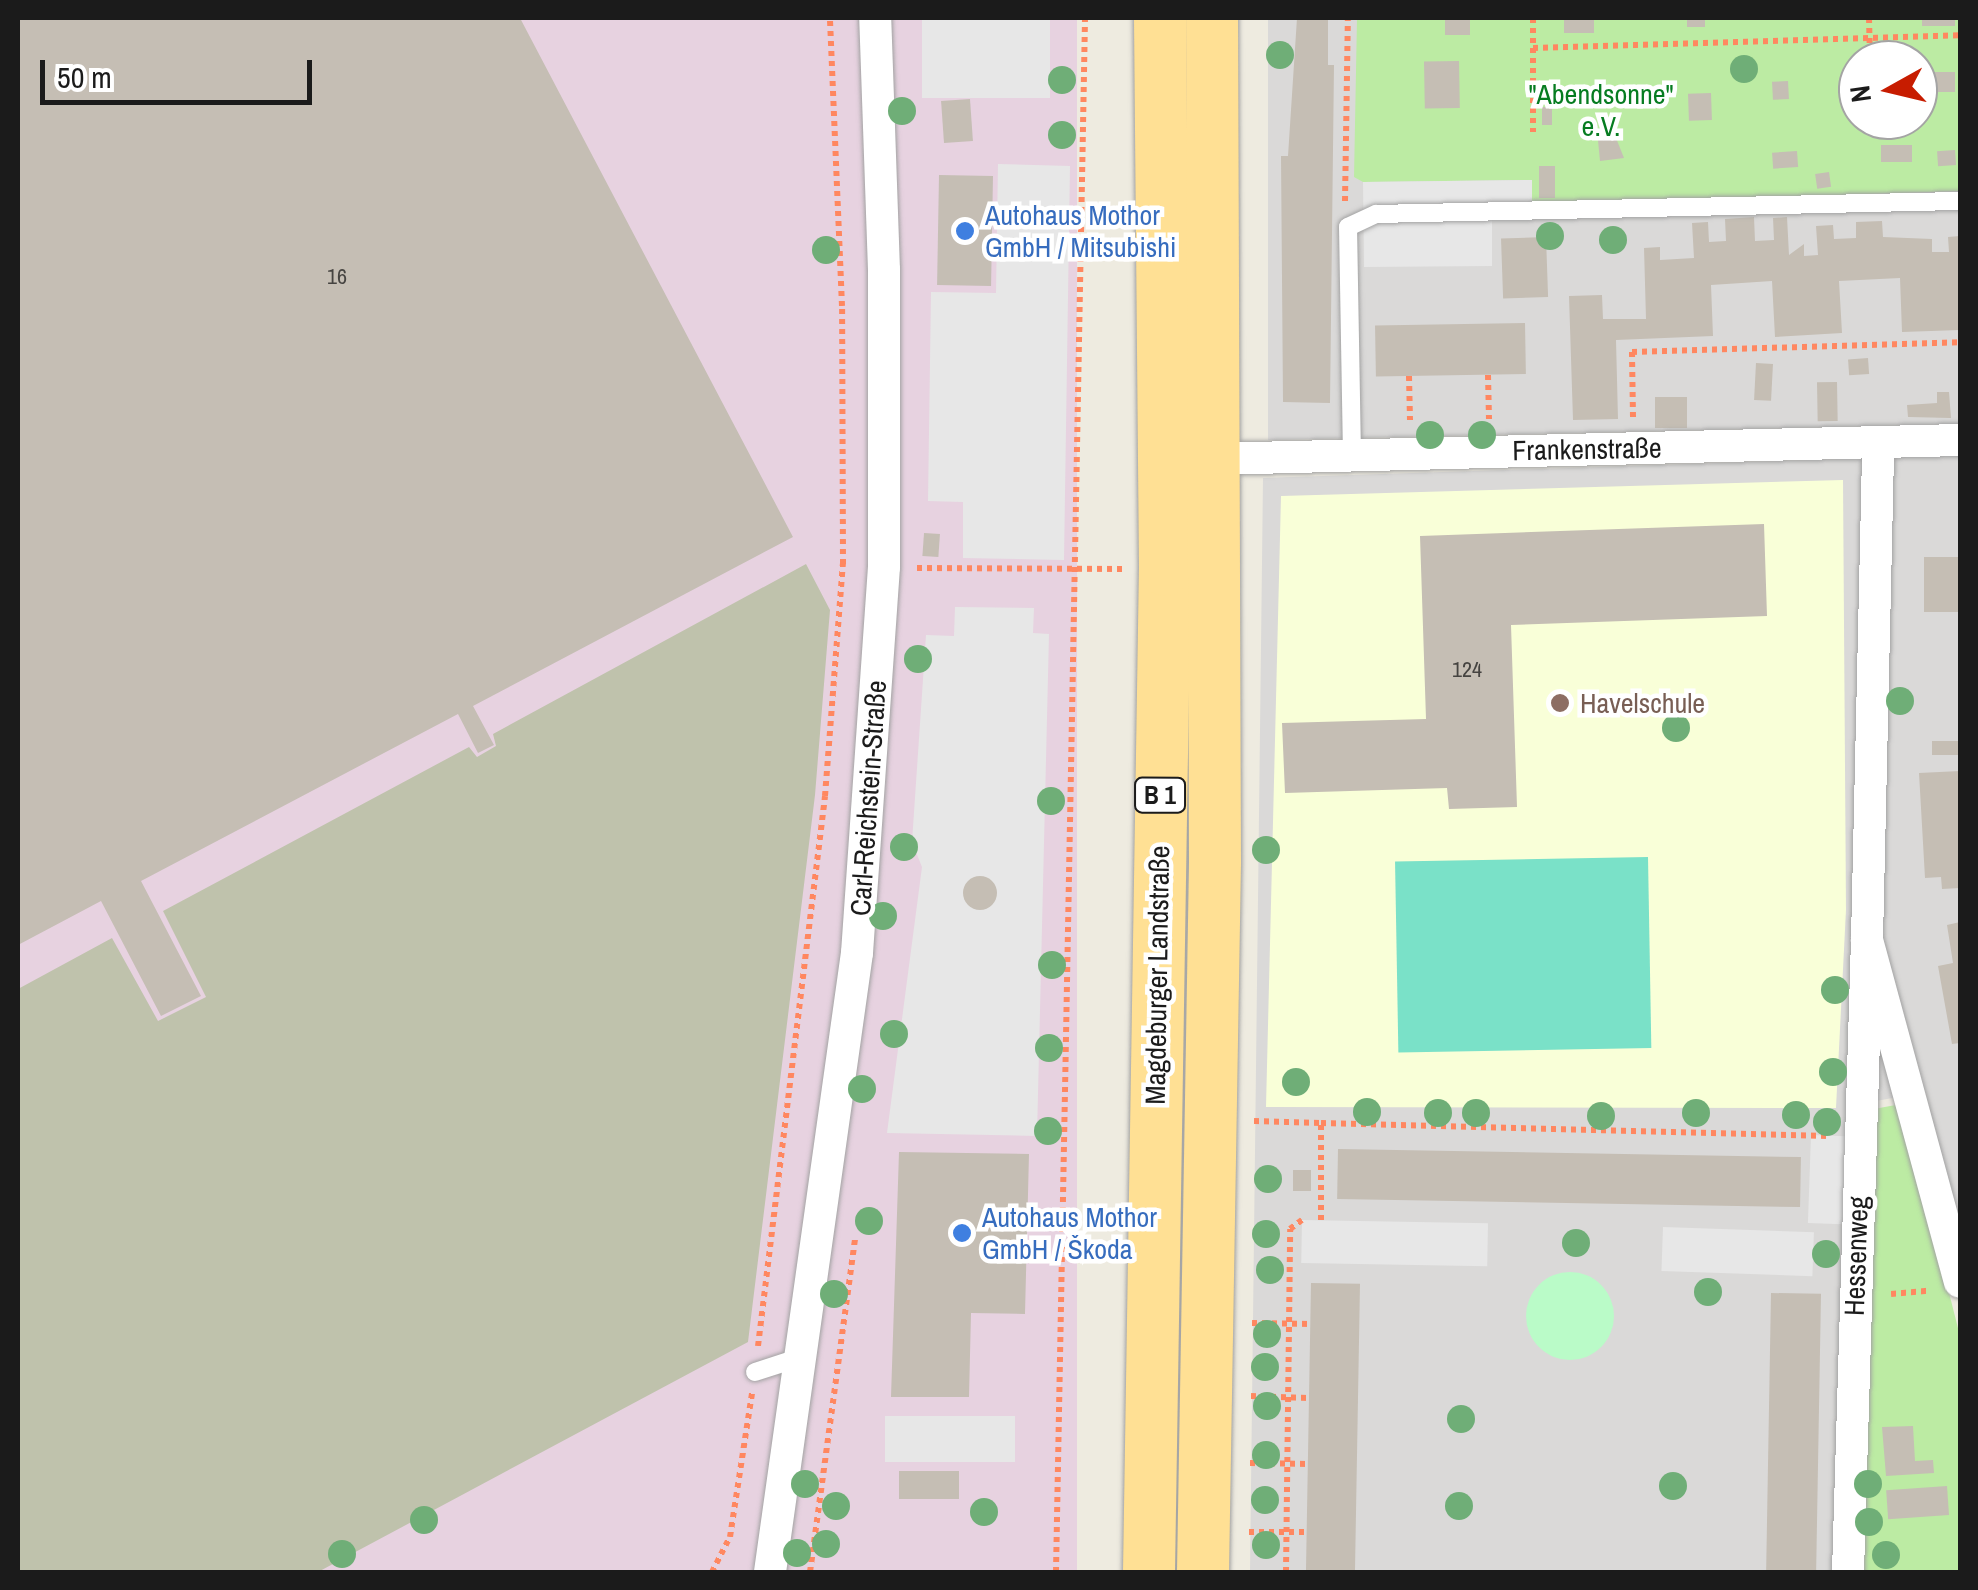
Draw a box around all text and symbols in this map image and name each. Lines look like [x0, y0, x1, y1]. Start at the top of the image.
scale bar [45, 40, 318, 102]
north arrow [1838, 40, 1938, 140]
text: 50 m [57, 57, 112, 97]
park label: "Abendsonne" e.V. [1528, 77, 1674, 143]
text: N [1840, 83, 1880, 105]
place label: Autohaus Mothor GmbH / Mitsubishi [985, 198, 1176, 264]
marker: Autohaus Mothor GmbH / Mitsubishi [954, 220, 976, 242]
house number: 16 [327, 264, 347, 290]
street label: Frankenstraße [1512, 431, 1662, 467]
house number: 124 [1452, 657, 1482, 683]
street label: Carl-Reichstein-Straße [843, 679, 893, 917]
place label: Havelschule [1580, 686, 1705, 720]
marker: Havelschule [1549, 692, 1571, 714]
road number: B 1 [1132, 775, 1188, 815]
street label: Magdeburger Landstraße [1138, 845, 1176, 1105]
street label: Hessenweg [1837, 1195, 1875, 1317]
place label: Autohaus Mothor GmbH / Škoda [982, 1200, 1157, 1266]
marker: Autohaus Mothor GmbH / Škoda [951, 1222, 973, 1244]

